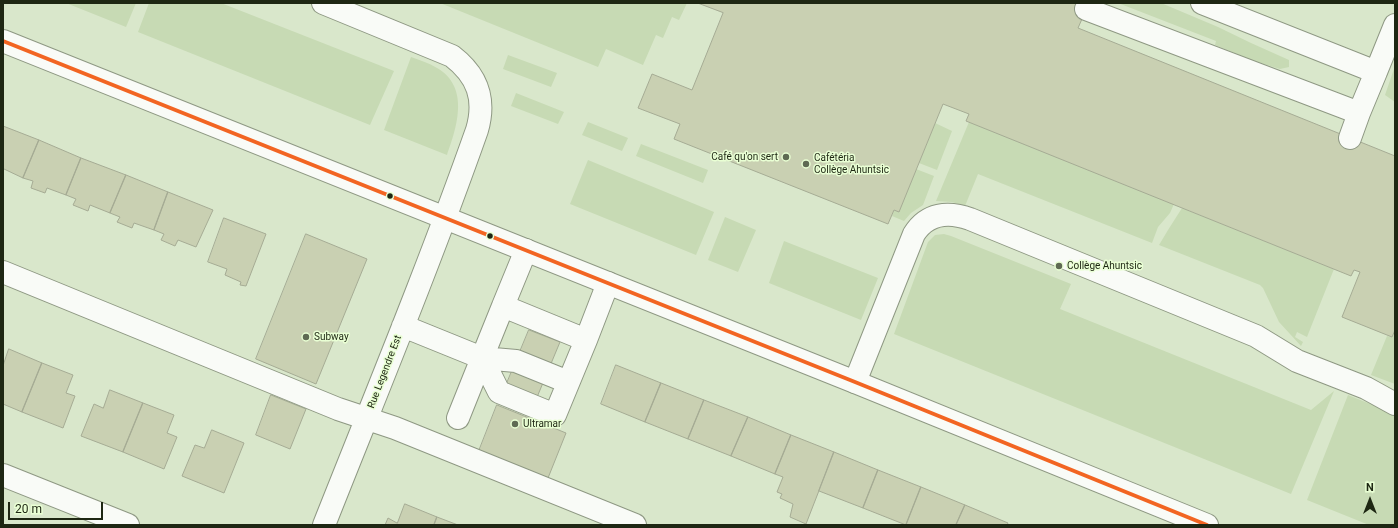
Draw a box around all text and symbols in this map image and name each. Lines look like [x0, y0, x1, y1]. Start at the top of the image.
place label: Café qu'on sert [711, 151, 778, 163]
marker: Café qu'on sert [781, 152, 791, 162]
place label: Cafétéria Collège Ahuntsic [814, 152, 889, 176]
marker: Cafétéria Collège Ahuntsic [801, 159, 811, 169]
unlabelled marker [385, 191, 395, 201]
unlabelled marker [485, 231, 495, 241]
place label: Collège Ahuntsic [1067, 260, 1142, 272]
marker: Collège Ahuntsic [1054, 261, 1064, 271]
place label: Subway [314, 331, 349, 343]
marker: Subway [301, 332, 311, 342]
street label: Rue Legendre Est [366, 334, 404, 410]
place label: Ultramar [523, 418, 561, 430]
marker: Ultramar [510, 419, 520, 429]
north arrow [1350, 480, 1390, 520]
text: N [1366, 481, 1374, 494]
scale bar [10, 494, 105, 520]
text: 20 m [15, 502, 42, 516]

